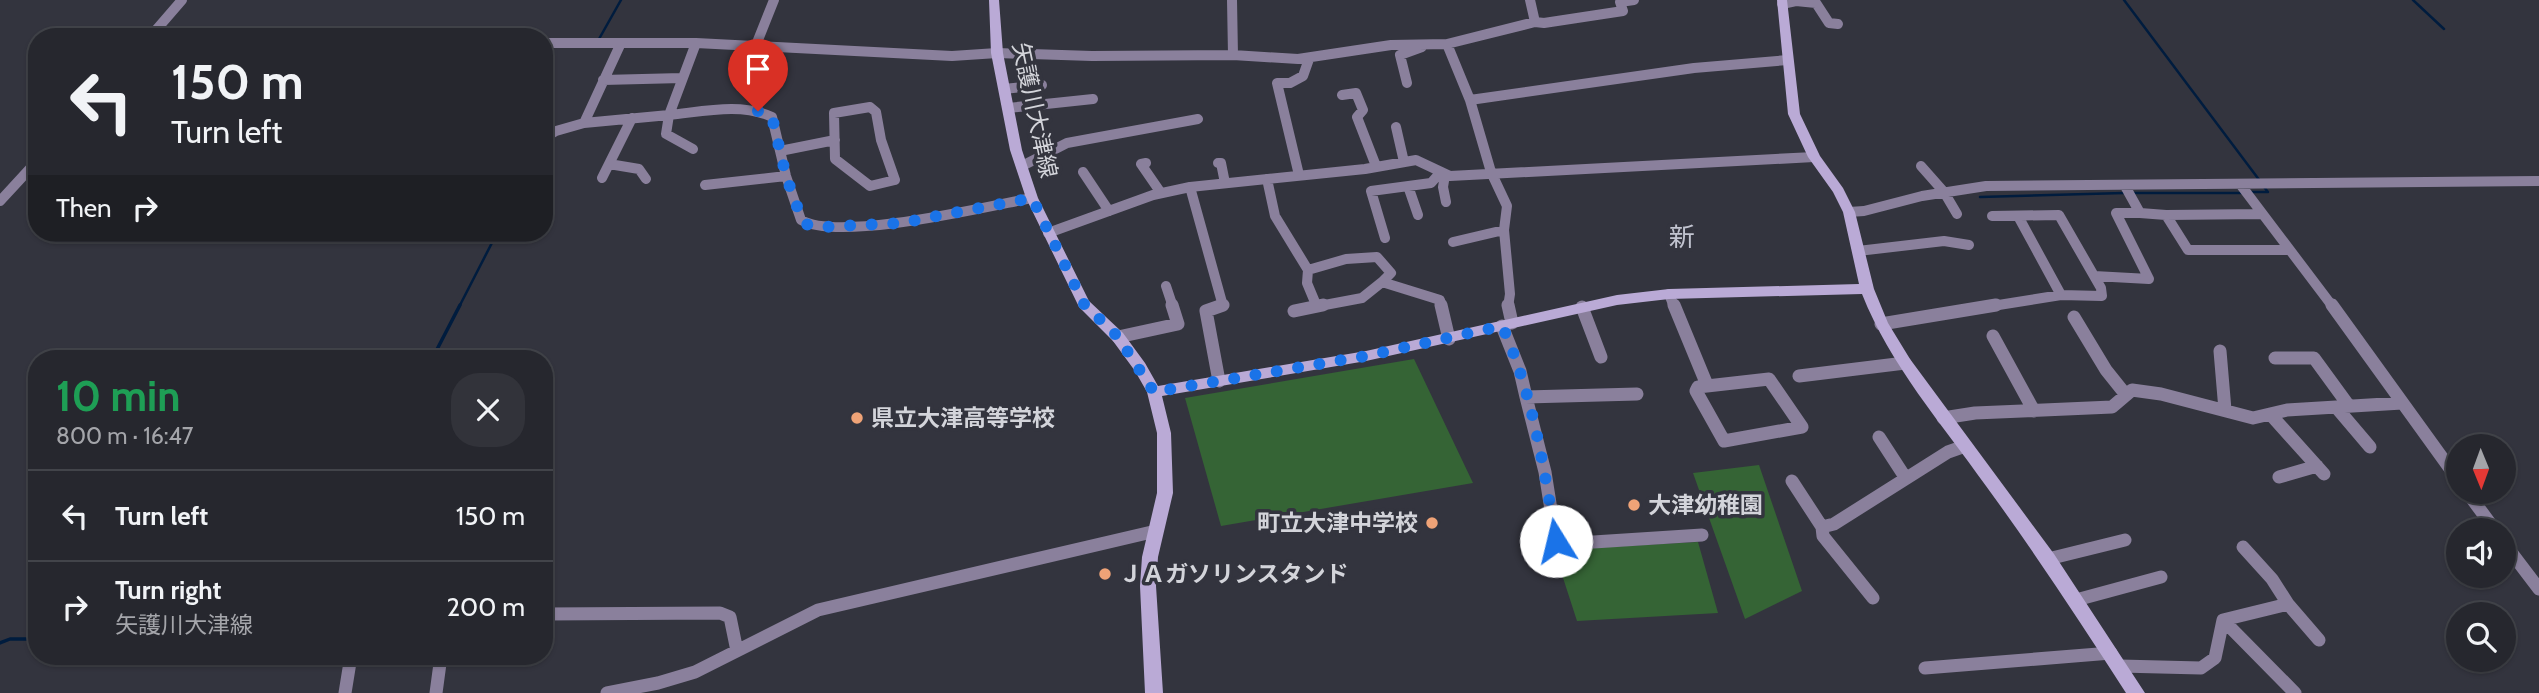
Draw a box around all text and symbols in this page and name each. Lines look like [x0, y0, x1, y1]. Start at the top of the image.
pin [728, 39, 788, 111]
street label: 矢護川大津線 [1007, 40, 1063, 180]
icon: arrive [739, 50, 777, 88]
text: 150 m [171, 52, 304, 111]
icon: left [56, 56, 147, 147]
text: Turn left [171, 112, 282, 151]
icon: right [126, 189, 164, 227]
text: Then [56, 192, 112, 224]
district label: 新 [1669, 221, 1695, 253]
text: 10 min [56, 370, 180, 422]
button: close [451, 373, 525, 447]
place label: 県立大津高等学校 [871, 404, 1055, 432]
marker: 県立大津高等学校 [849, 410, 865, 426]
text: 800 m · 16:47 [56, 422, 193, 450]
north arrow [2446, 434, 2516, 504]
map controls [2446, 434, 2516, 672]
place label: 大津幼稚園 [1648, 491, 1763, 519]
icon: left [56, 497, 94, 535]
marker: 大津幼稚園 [1626, 497, 1642, 513]
text: Turn left [115, 500, 208, 532]
text: 150 m [456, 500, 525, 532]
position arrow [1519, 504, 1593, 578]
place label: 町立大津中学校 [1257, 509, 1418, 537]
marker: 町立大津中学校 [1424, 515, 1440, 531]
button: sound [2446, 518, 2516, 588]
place label: ＪＡガソリンスタンド [1119, 560, 1349, 588]
marker: ＪＡガソリンスタンド [1097, 566, 1113, 582]
text: Turn right [115, 574, 221, 606]
icon: right [56, 588, 94, 626]
text: 200 m [446, 591, 525, 623]
button: search [2446, 602, 2516, 672]
text: 矢護川大津線 [115, 611, 253, 639]

